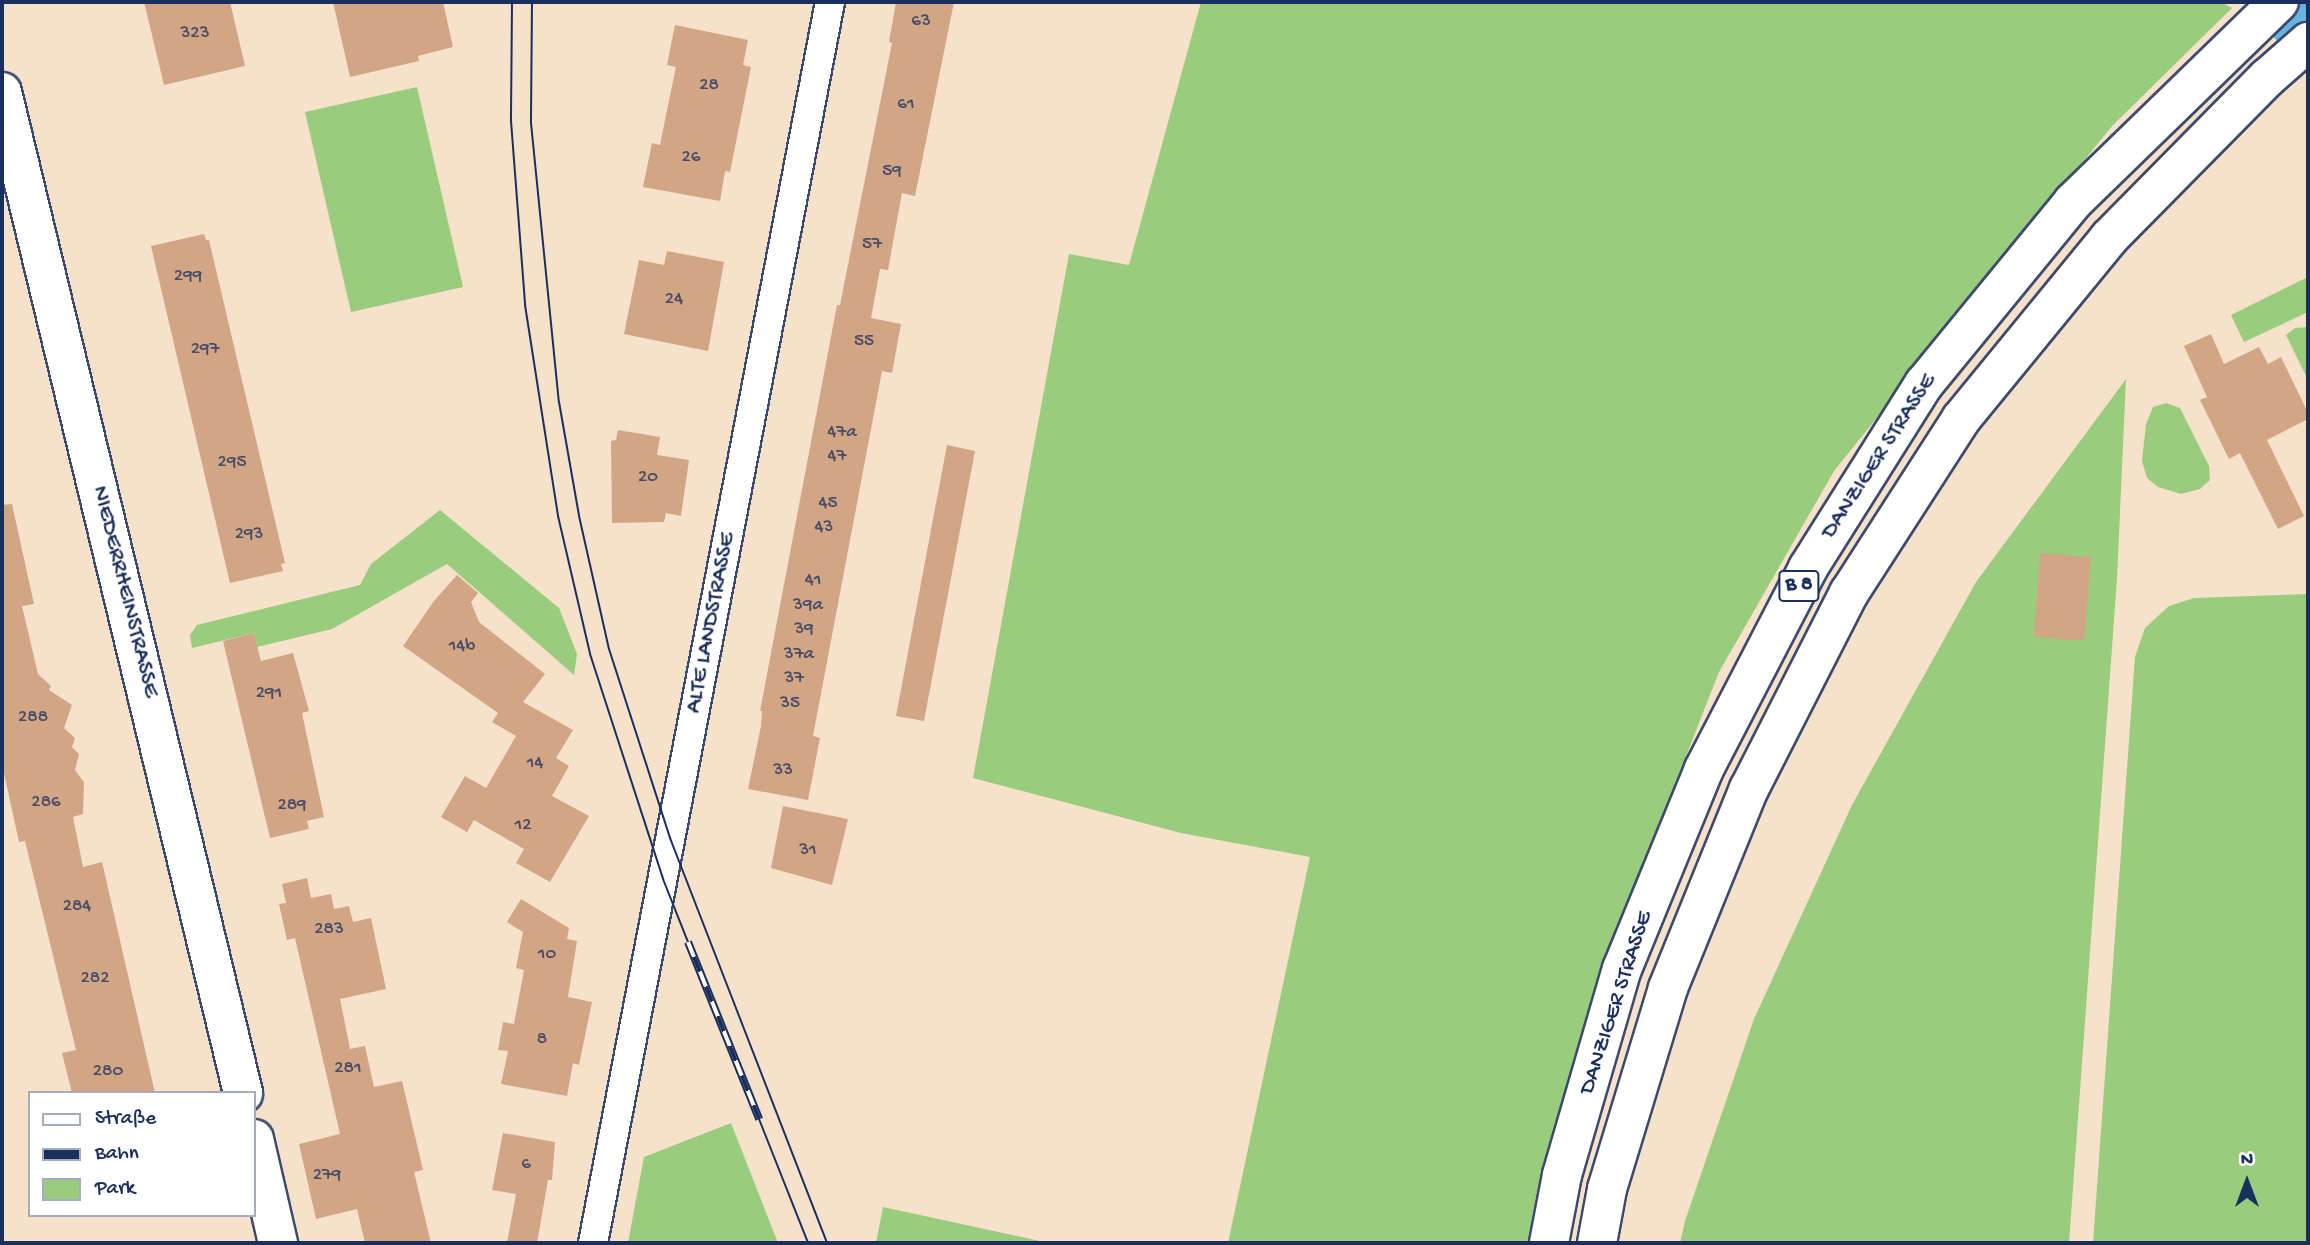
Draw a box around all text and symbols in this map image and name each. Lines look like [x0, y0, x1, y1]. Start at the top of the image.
house number: 63 [911, 11, 931, 33]
house number: 323 [180, 23, 210, 45]
house number: 28 [699, 75, 719, 97]
house number: 61 [897, 94, 915, 116]
house number: 26 [682, 147, 700, 169]
house number: 59 [882, 161, 902, 183]
house number: 57 [862, 234, 882, 256]
house number: 299 [174, 266, 202, 288]
house number: 24 [665, 289, 683, 311]
house number: 55 [854, 331, 874, 353]
house number: 297 [191, 339, 219, 361]
street label: DANZIGER STRASSE [1816, 369, 1944, 545]
house number: 47a [827, 422, 857, 444]
house number: 47 [828, 446, 846, 468]
house number: 295 [218, 452, 246, 474]
house number: 20 [638, 467, 658, 489]
street label: NIEDERRHEINSTRASSE [84, 483, 164, 701]
house number: 45 [819, 493, 837, 515]
house number: 43 [815, 517, 833, 539]
house number: 293 [235, 524, 263, 546]
street label: ALTE LANDSTRASSE [681, 530, 743, 716]
road number: B 8 [1778, 568, 1820, 604]
house number: 41 [805, 570, 821, 592]
house number: 39a [793, 595, 823, 617]
house number: 39 [794, 619, 814, 641]
house number: 14b [449, 636, 475, 658]
house number: 37a [784, 644, 814, 666]
house number: 37 [784, 668, 804, 690]
house number: 291 [256, 683, 282, 705]
house number: 35 [780, 693, 800, 715]
house number: 288 [18, 707, 48, 729]
house number: 14 [527, 753, 543, 775]
house number: 33 [773, 760, 793, 782]
house number: 286 [31, 792, 61, 814]
house number: 289 [277, 795, 307, 817]
house number: 12 [515, 815, 531, 837]
house number: 31 [799, 840, 817, 862]
house number: 284 [63, 896, 91, 918]
street label: DANZIGER STRASSE [1574, 908, 1660, 1098]
house number: 283 [314, 919, 344, 941]
house number: 10 [538, 944, 556, 966]
house number: 282 [80, 968, 110, 990]
house number: 8 [537, 1029, 547, 1051]
house number: 281 [334, 1058, 362, 1080]
house number: 280 [93, 1061, 123, 1083]
legend [28, 1091, 256, 1217]
text: Straße [95, 1107, 156, 1132]
text: Bahn [95, 1142, 139, 1167]
north arrow [2212, 1147, 2282, 1217]
text: N [2241, 1149, 2253, 1172]
house number: 6 [521, 1154, 531, 1176]
house number: 279 [313, 1165, 341, 1187]
text: Park [95, 1177, 135, 1202]

